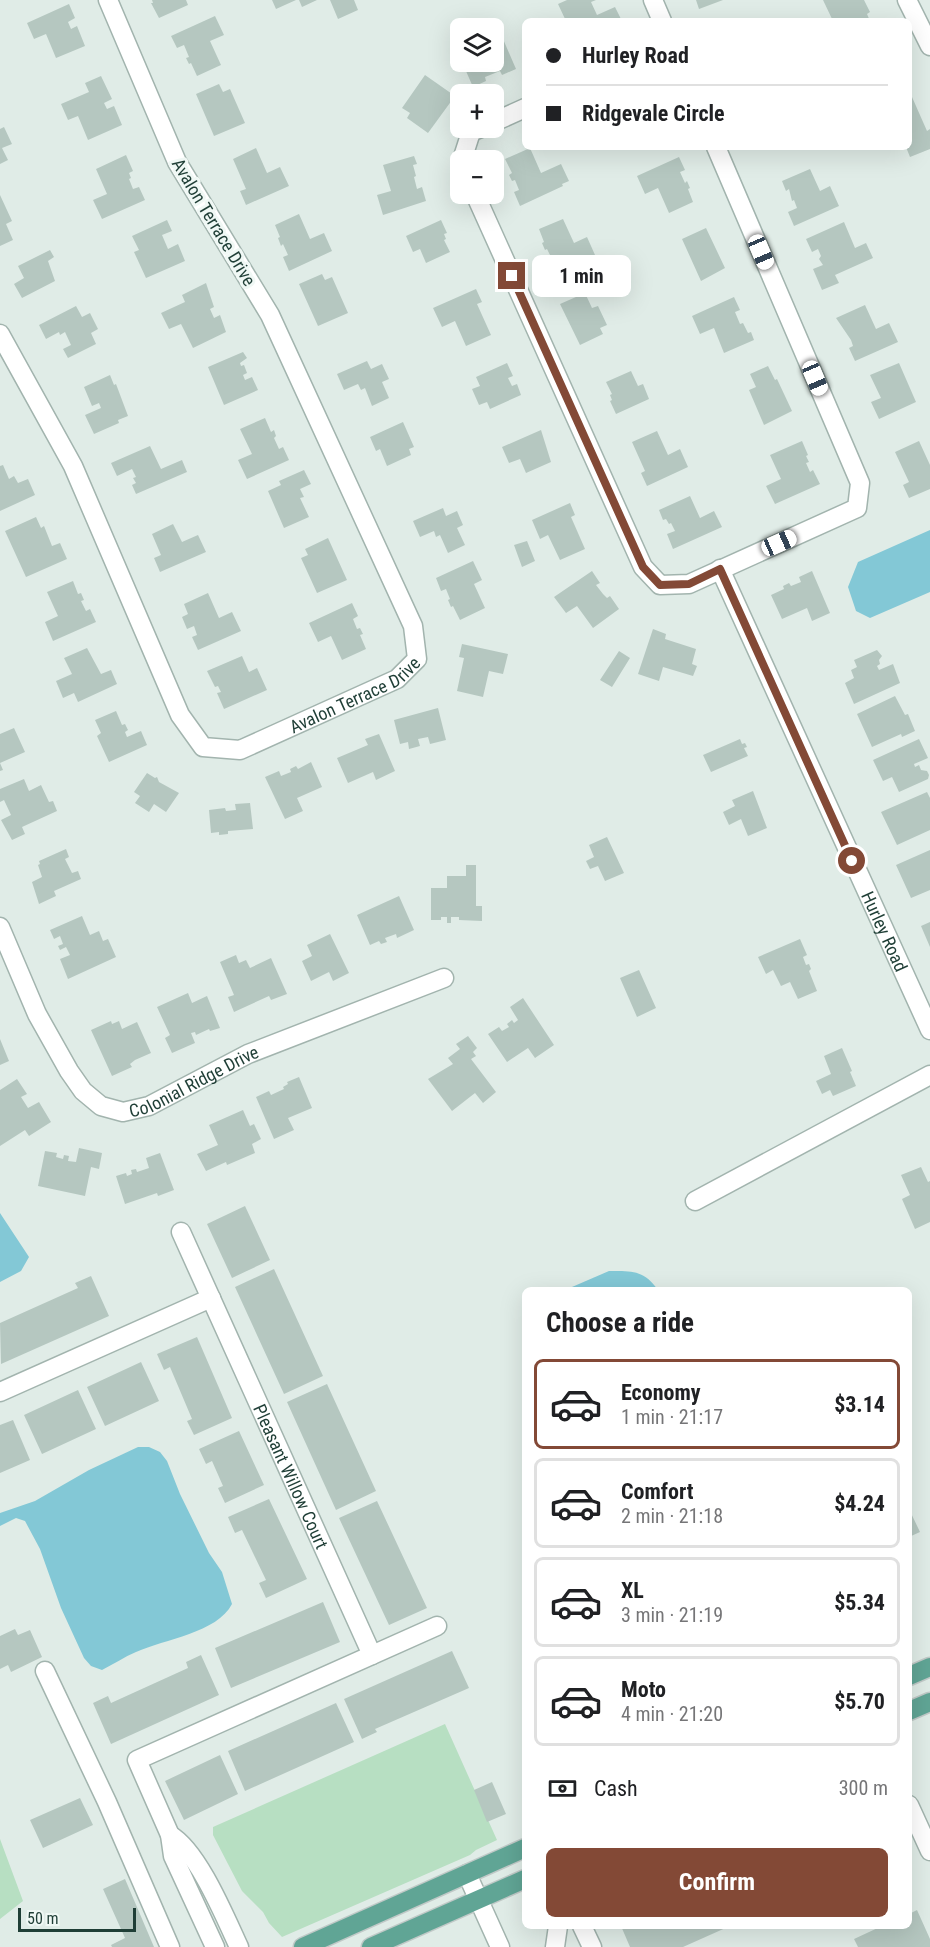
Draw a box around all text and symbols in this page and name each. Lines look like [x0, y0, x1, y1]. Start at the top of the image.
map controls [450, 18, 504, 204]
button: layers [450, 18, 504, 72]
text: Hurley Road [582, 43, 689, 68]
button: + [450, 84, 504, 138]
text: Ridgevale Circle [582, 101, 725, 126]
button: − [450, 150, 504, 204]
street label: Avalon Terrace Drive [168, 155, 260, 289]
car [746, 232, 776, 272]
callout: 1 min [533, 255, 632, 297]
route end [498, 262, 525, 289]
text: 1 min [559, 264, 604, 288]
car [800, 358, 830, 398]
car [759, 527, 799, 559]
street label: Avalon Terrace Drive [286, 652, 424, 737]
route start [838, 847, 865, 874]
street label: Hurley Road [858, 888, 912, 975]
street label: Colonial Ridge Drive [127, 1041, 261, 1121]
text: Choose a ride [546, 1307, 694, 1339]
icon: car [549, 1377, 603, 1431]
text: Economy [621, 1380, 701, 1405]
text: $3.14 [834, 1392, 885, 1417]
street label: Pleasant Willow Court [250, 1401, 333, 1552]
text: 1 min · 21:17 [621, 1405, 723, 1429]
icon: car [549, 1476, 603, 1530]
text: Comfort [621, 1479, 694, 1504]
text: $4.24 [834, 1491, 885, 1516]
text: 2 min · 21:18 [621, 1504, 723, 1528]
icon: car [549, 1575, 603, 1629]
text: XL [621, 1578, 644, 1603]
text: $5.34 [834, 1590, 885, 1615]
text: 3 min · 21:19 [621, 1603, 723, 1627]
icon: car [549, 1674, 603, 1728]
text: Moto [621, 1677, 666, 1702]
text: $5.70 [834, 1689, 885, 1714]
text: 4 min · 21:20 [621, 1702, 723, 1726]
icon: cash [546, 1772, 579, 1805]
text: Cash [594, 1776, 638, 1801]
text: 300 m [839, 1776, 888, 1800]
button: Confirm [546, 1848, 888, 1917]
scale bar [18, 1905, 136, 1932]
text: 50 m [27, 1909, 59, 1928]

